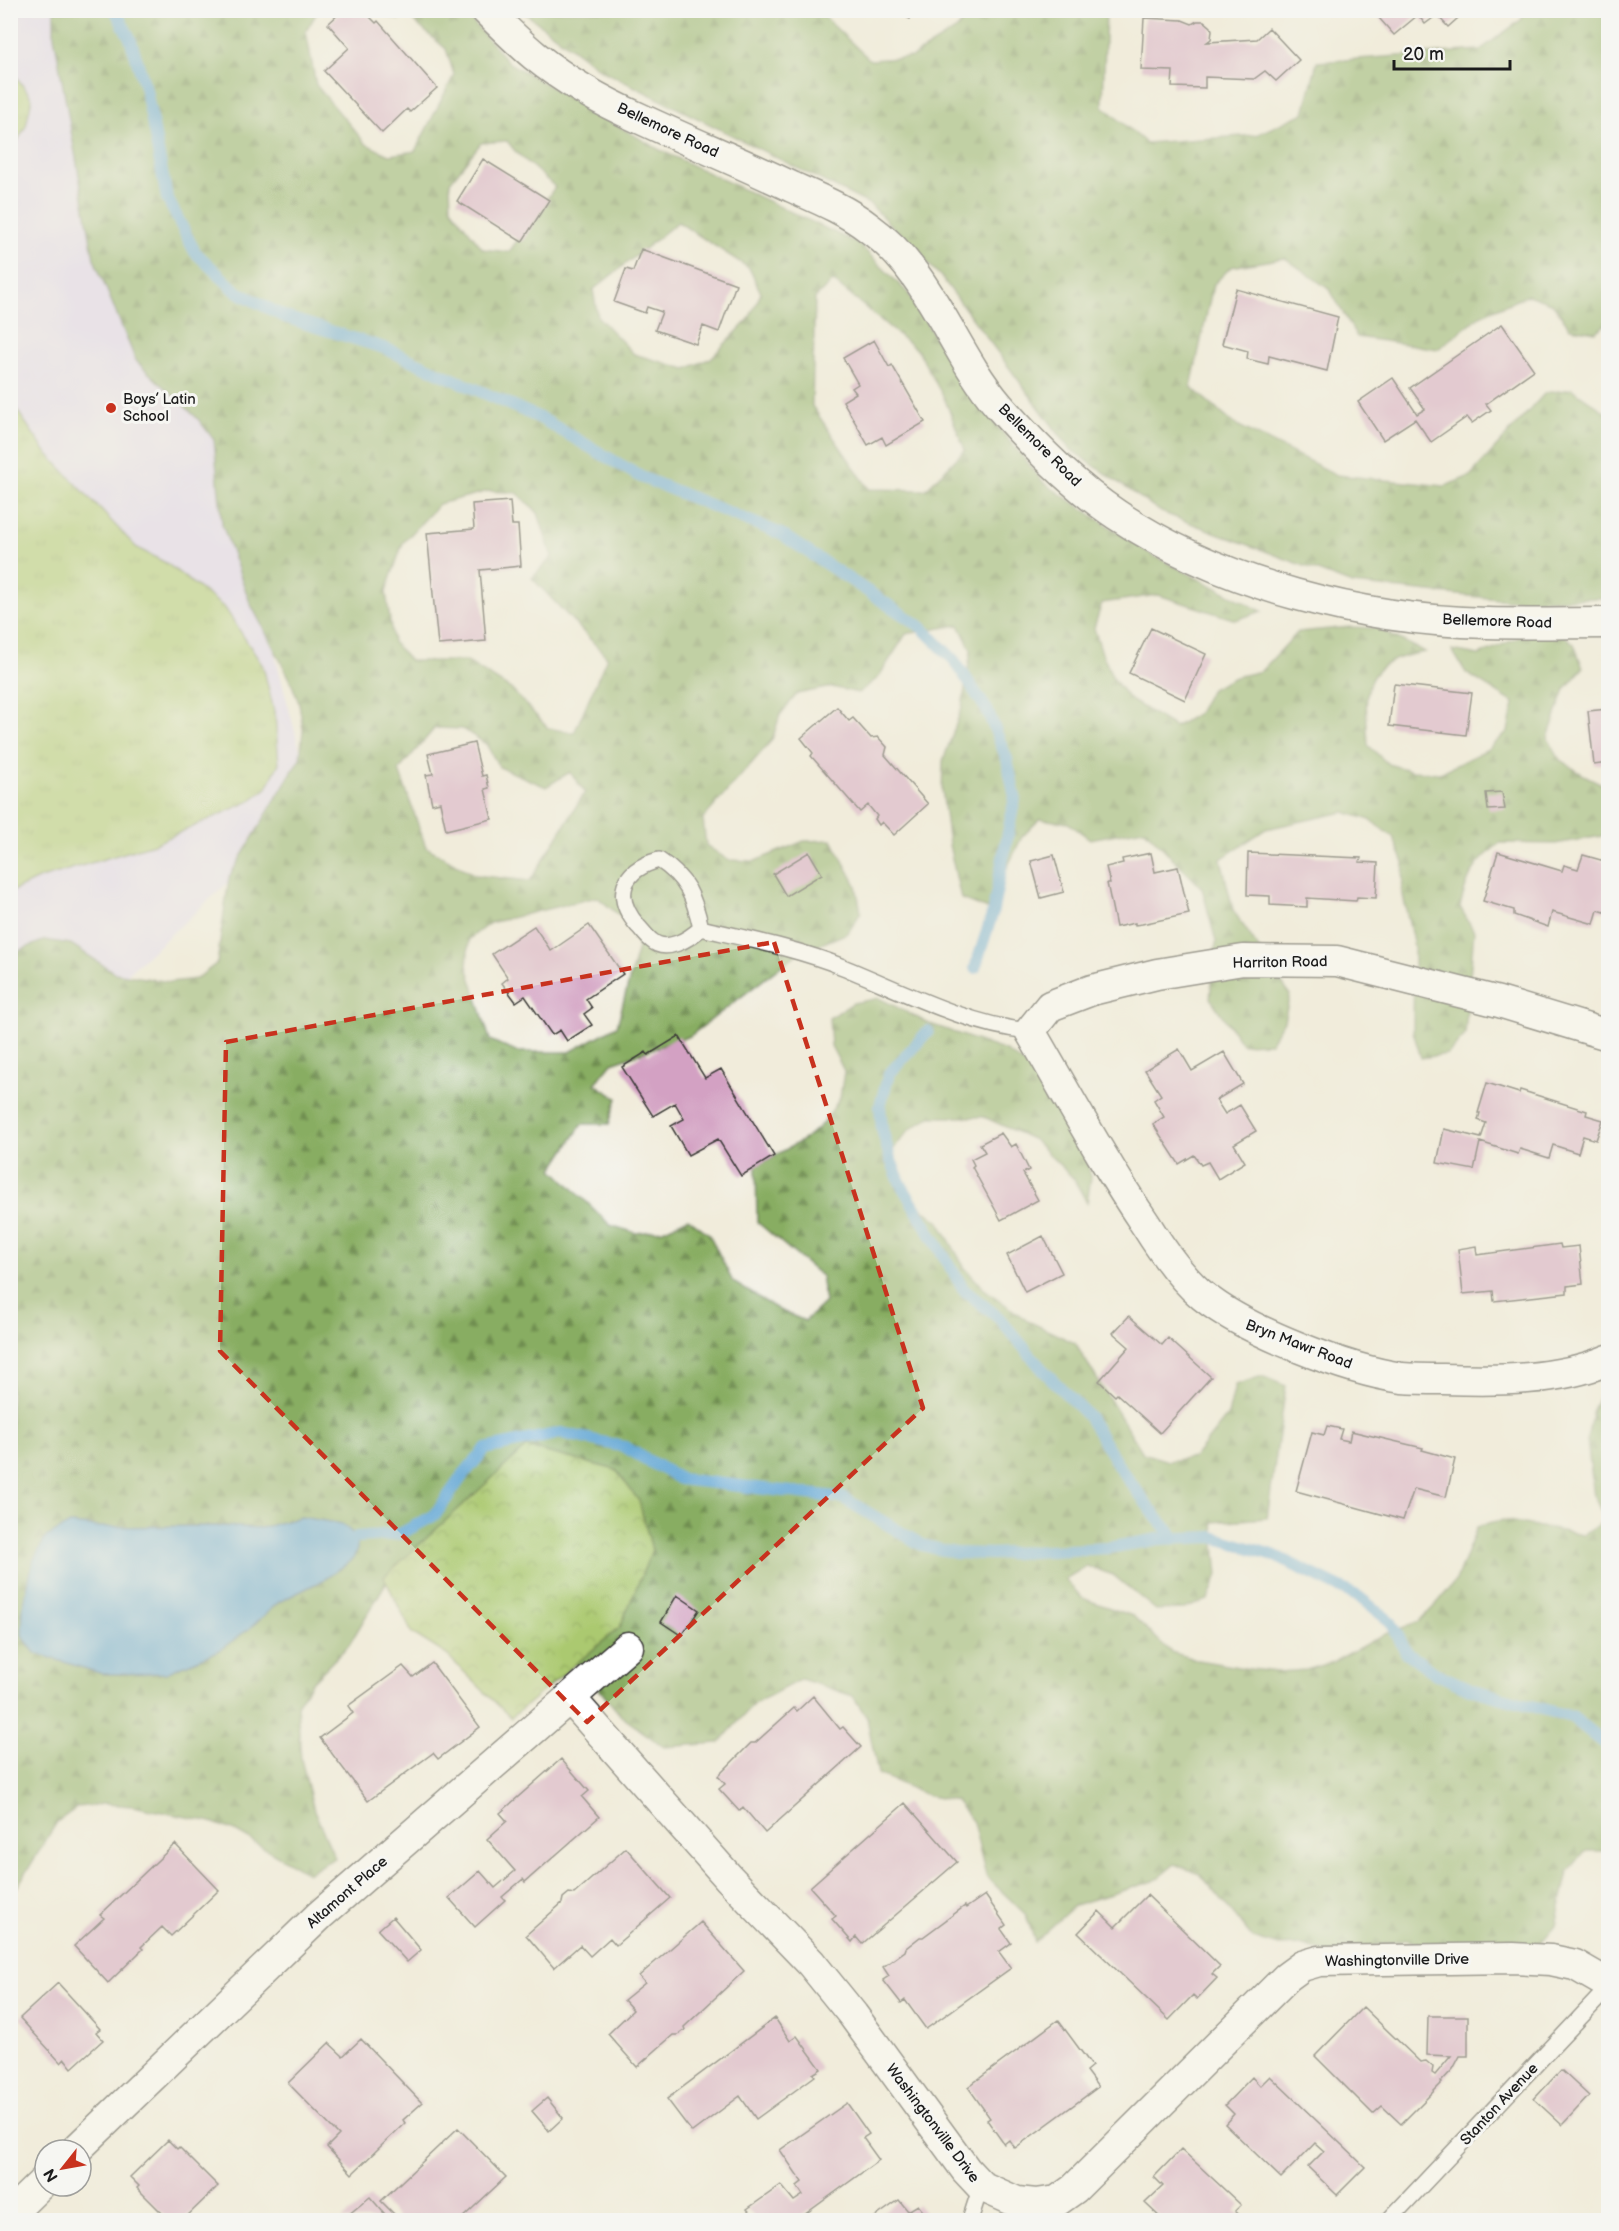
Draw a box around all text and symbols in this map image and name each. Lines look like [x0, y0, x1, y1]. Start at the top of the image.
scale bar [1394, 33, 1510, 71]
text: 20 m [1403, 44, 1444, 65]
street label: Bellemore Road [614, 99, 722, 162]
place label: Boys’ Latin School [123, 390, 196, 426]
street label: Bellemore Road [994, 400, 1085, 491]
marker: Boys’ Latin School [104, 401, 118, 415]
street label: Bellemore Road [1442, 610, 1552, 633]
street label: Harriton Road [1232, 952, 1328, 973]
street label: Bryn Mawr Road [1243, 1315, 1355, 1374]
street label: Altamont Place [303, 1852, 392, 1933]
street label: Washingtonville Drive [1325, 1950, 1469, 1971]
street label: Stanton Avenue [1456, 2059, 1542, 2149]
street label: Washingtonville Drive [882, 2060, 984, 2187]
north arrow [33, 2138, 93, 2198]
text: N [40, 2165, 63, 2185]

